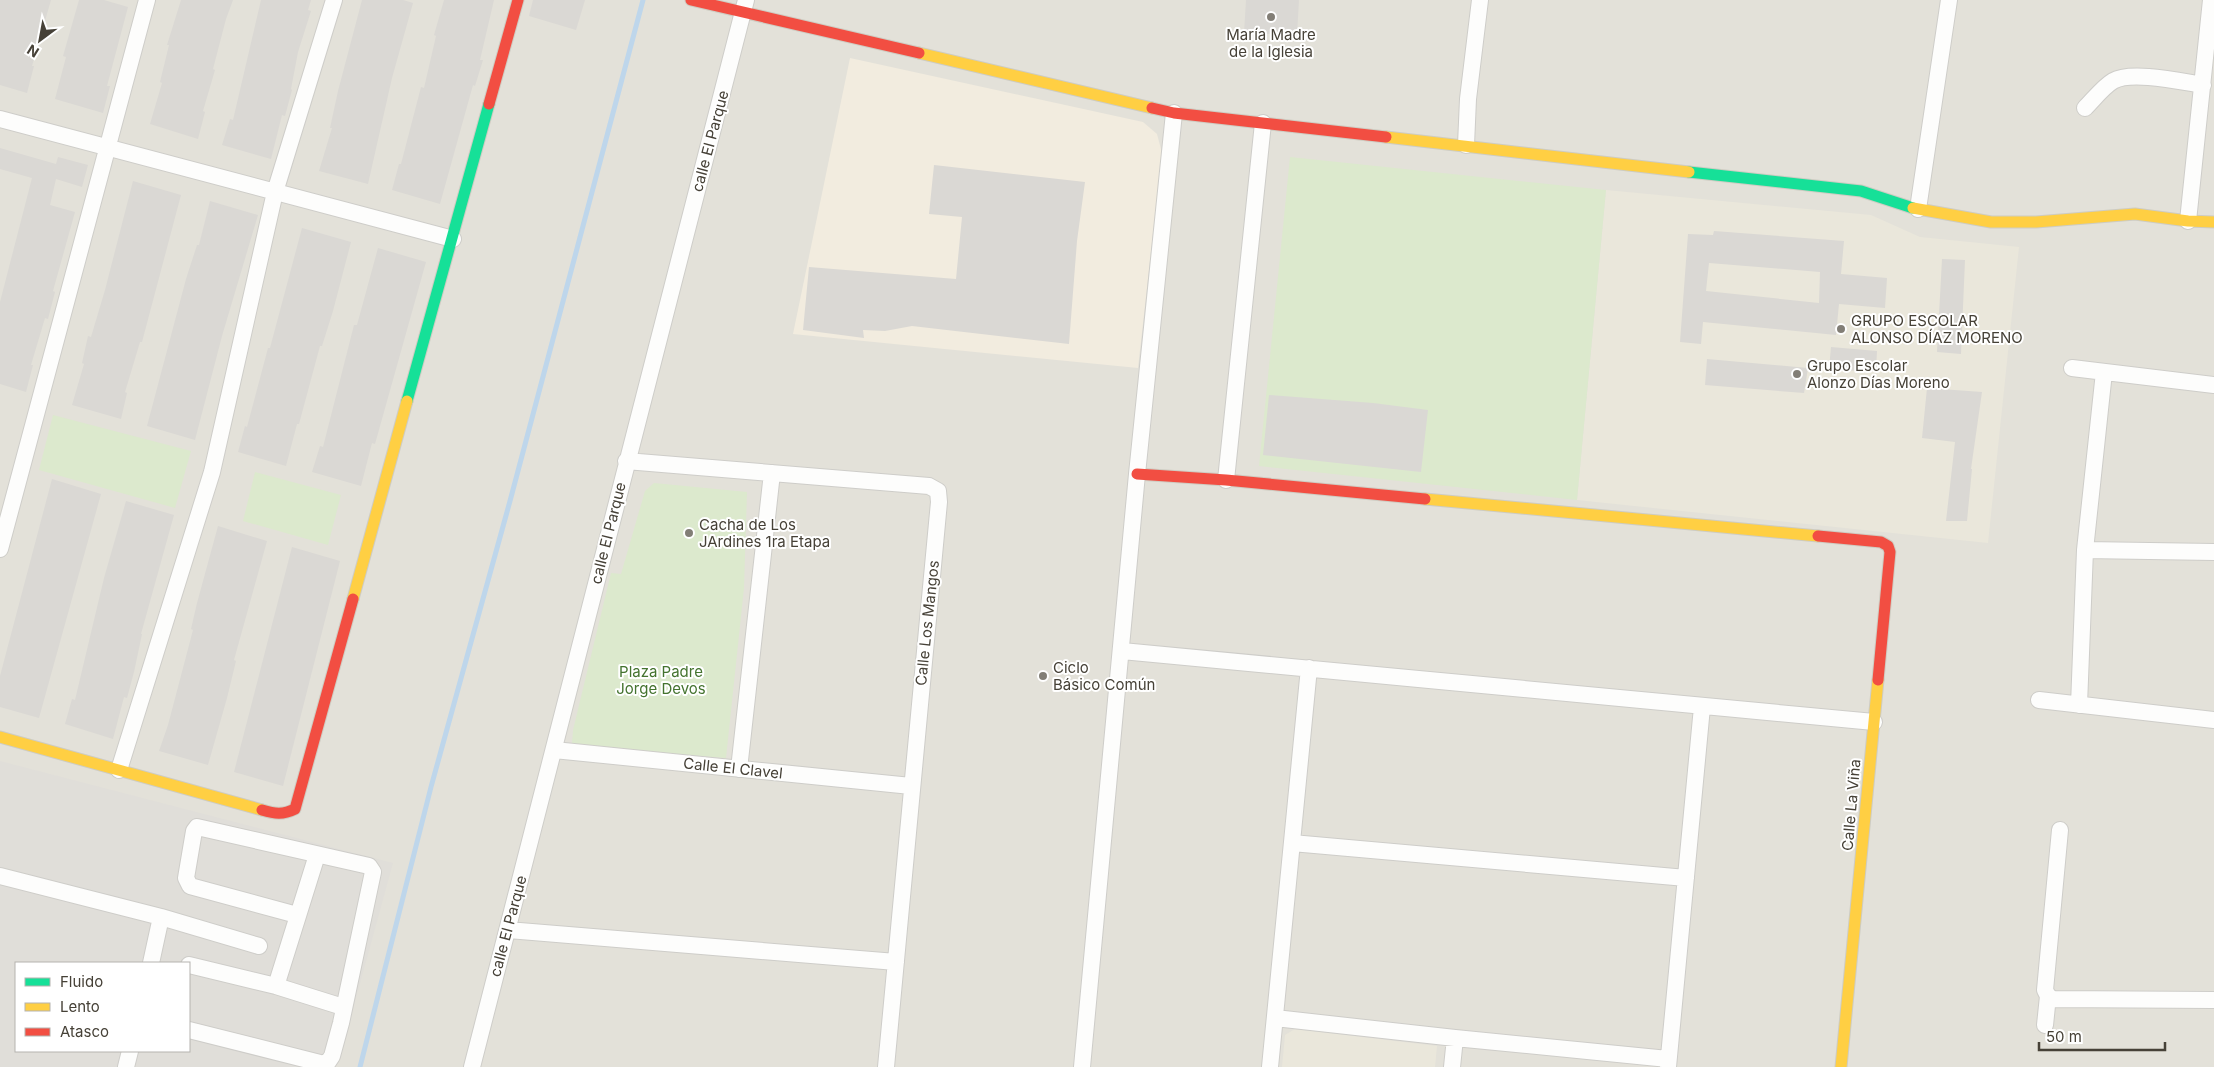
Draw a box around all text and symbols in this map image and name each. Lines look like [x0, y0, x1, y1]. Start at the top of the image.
marker: María Madre de la Iglesia [1265, 11, 1277, 23]
north arrow [15, 15, 65, 65]
place label: María Madre de la Iglesia [1226, 25, 1316, 61]
text: N [24, 41, 42, 61]
street label: calle El Parque [687, 88, 733, 194]
place label: GRUPO ESCOLAR ALONSO DÍAZ MORENO [1851, 311, 2023, 347]
marker: GRUPO ESCOLAR ALONSO DÍAZ MORENO [1835, 323, 1847, 335]
place label: Grupo Escolar Alonzo Días Moreno [1807, 356, 1950, 392]
marker: Grupo Escolar Alonzo Días Moreno [1791, 368, 1803, 380]
street label: calle El Parque [586, 480, 630, 586]
place label: Cacha de Los JArdines 1ra Etapa [699, 515, 830, 551]
marker: Cacha de Los JArdines 1ra Etapa [683, 527, 695, 539]
street label: Calle Los Mangos [911, 559, 943, 687]
place label: Ciclo Básico Común [1053, 658, 1155, 694]
park label: Plaza Padre Jorge Devos [616, 662, 706, 698]
marker: Ciclo Básico Común [1037, 670, 1049, 682]
street label: Calle El Clavel [682, 753, 784, 783]
street label: Calle La Viña [1838, 758, 1864, 852]
street label: calle El Parque [485, 873, 531, 979]
legend [15, 962, 190, 1052]
text: Fluido [60, 972, 103, 991]
text: Lento [60, 997, 100, 1016]
scale bar [2039, 1020, 2165, 1052]
text: Atasco [60, 1022, 109, 1041]
text: 50 m [2046, 1027, 2082, 1046]

